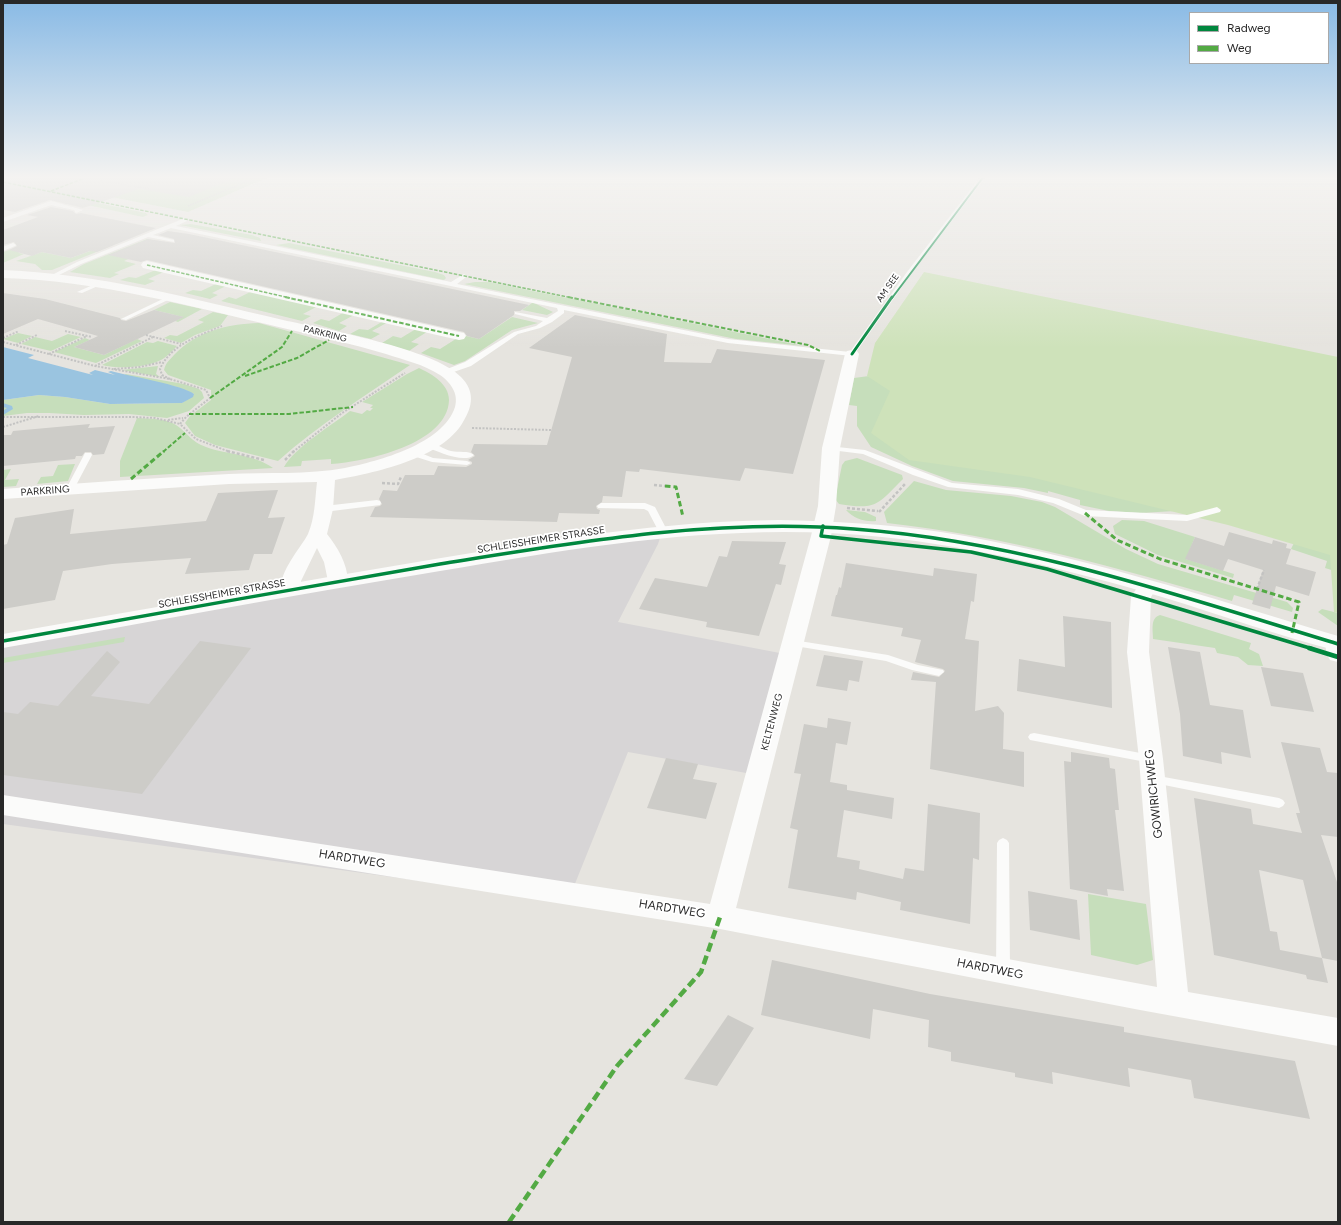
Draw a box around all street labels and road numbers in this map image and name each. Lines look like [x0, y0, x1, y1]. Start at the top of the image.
street label: AM SEE [874, 272, 902, 304]
street label: PARKRING [302, 323, 348, 345]
street label: PARKRING [20, 483, 70, 499]
street label: SCHLEISSHEIMER STRASSE [476, 524, 606, 556]
street label: SCHLEISSHEIMER STRASSE [157, 577, 287, 611]
street label: KELTENWEG [759, 692, 785, 752]
street label: GOWIRICHWEG [1142, 749, 1166, 839]
street label: HARDTWEG [318, 847, 386, 871]
street label: HARDTWEG [638, 897, 706, 921]
street label: HARDTWEG [956, 956, 1024, 982]

